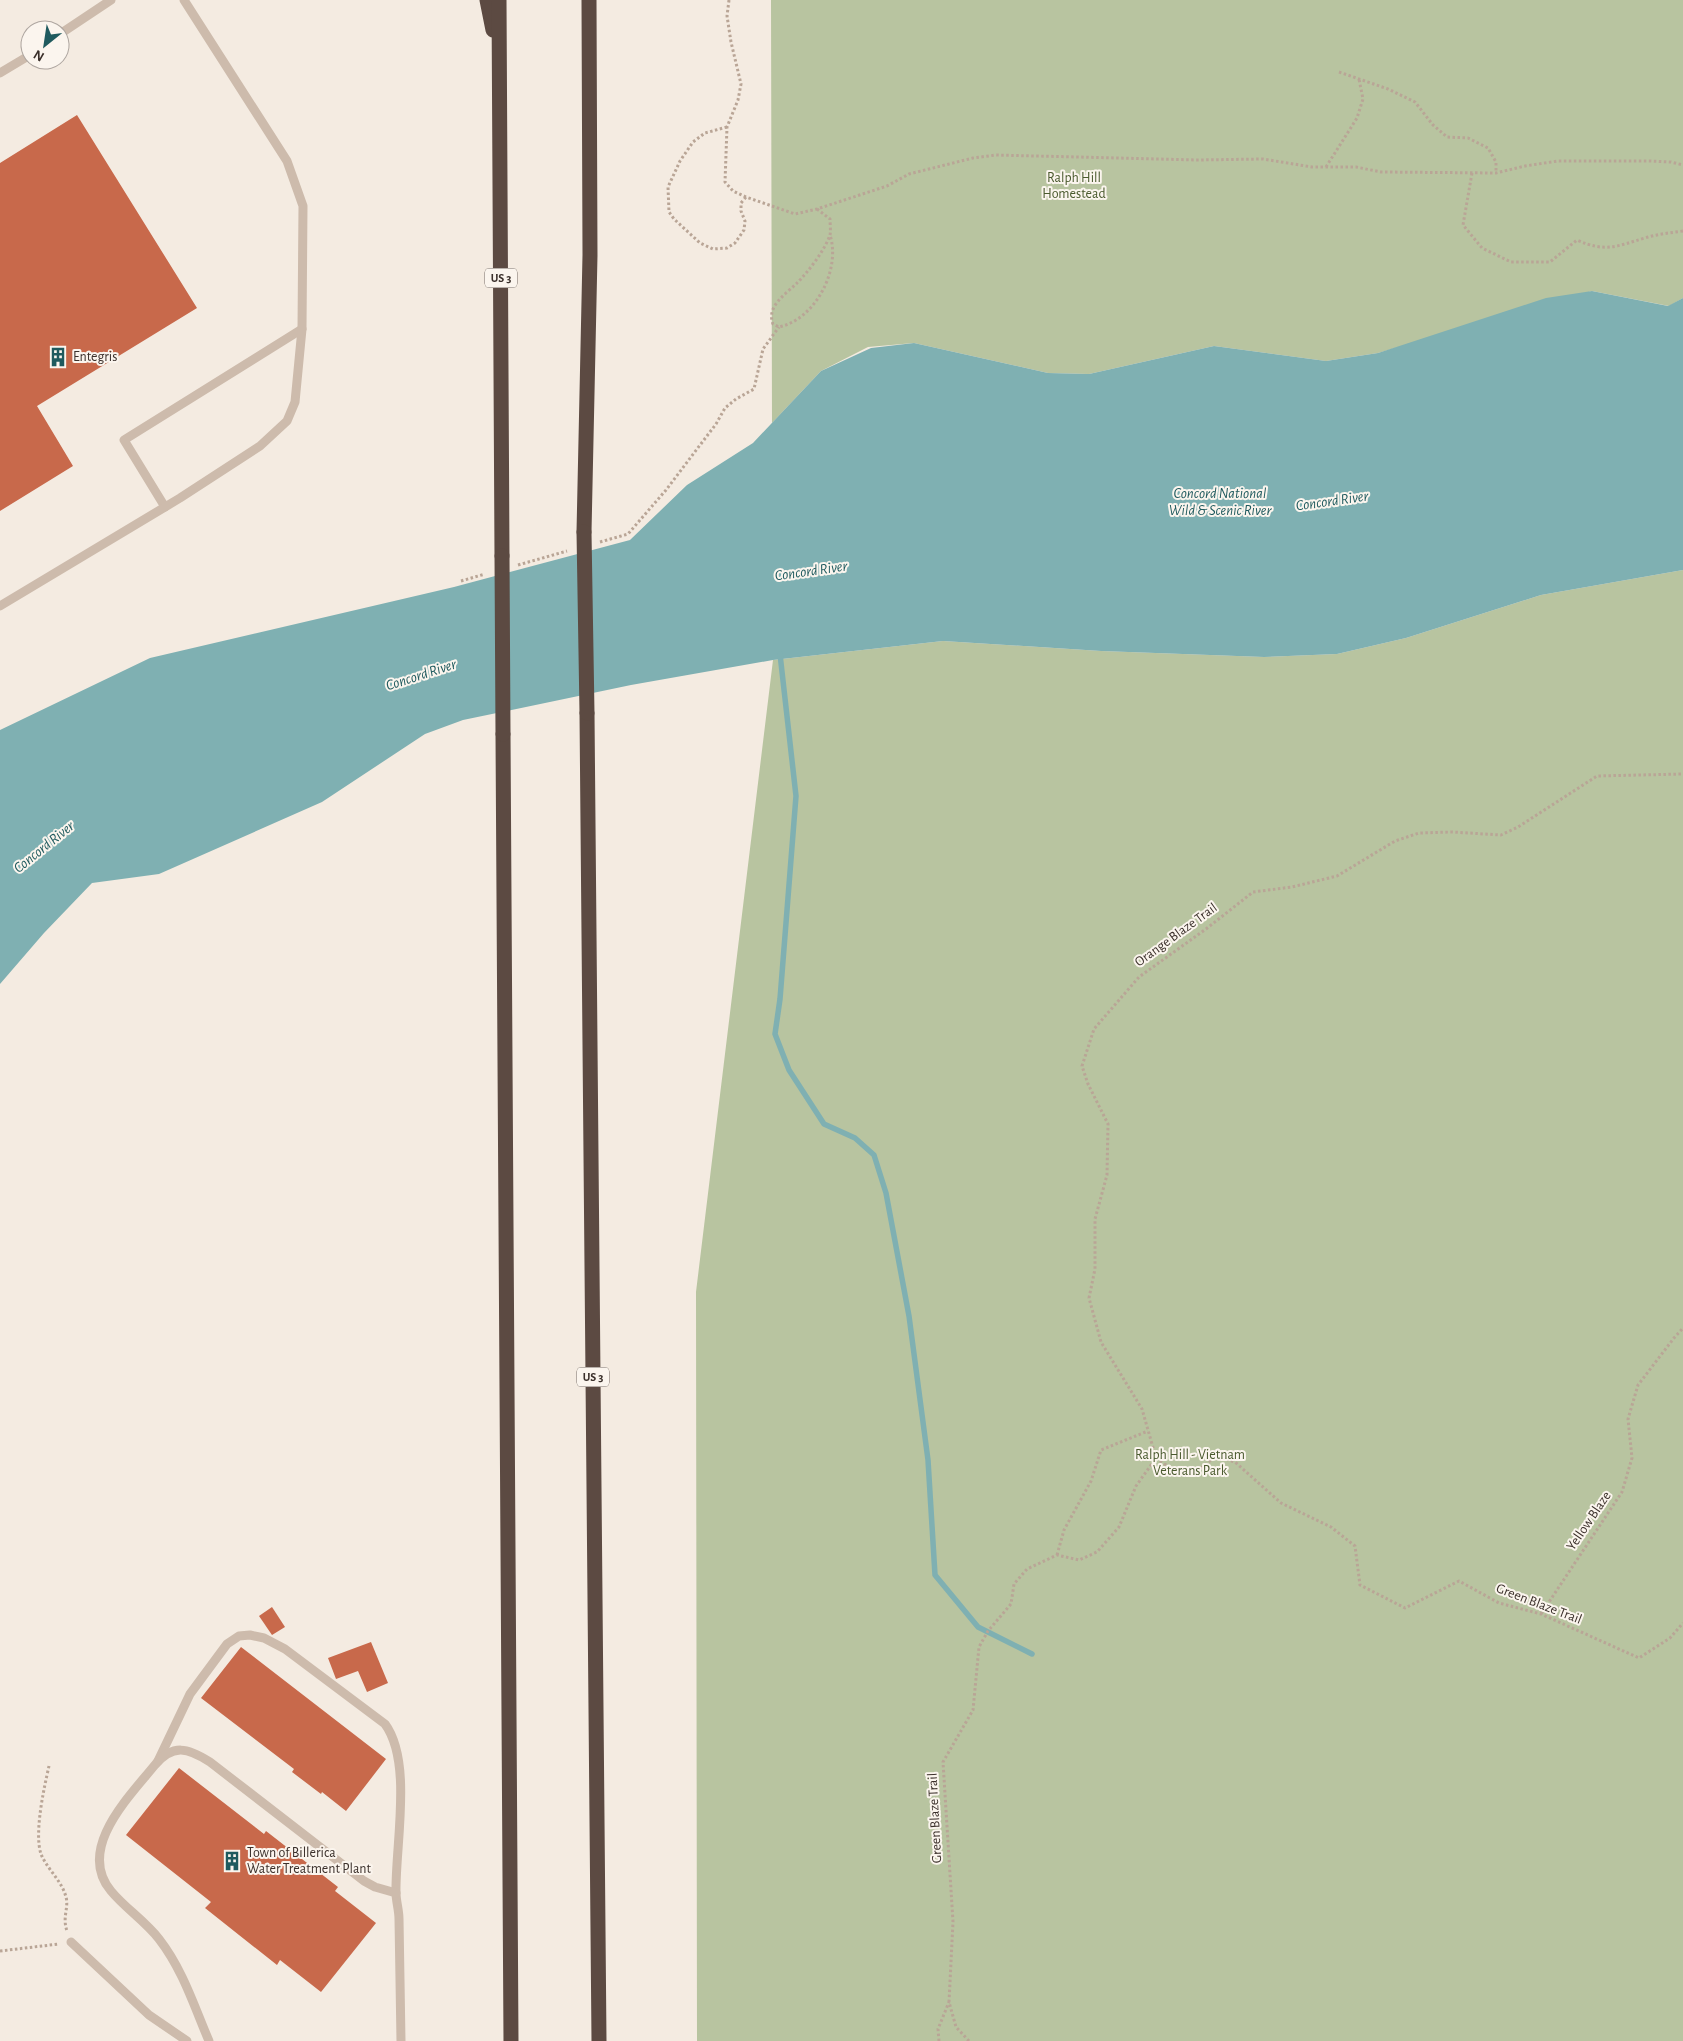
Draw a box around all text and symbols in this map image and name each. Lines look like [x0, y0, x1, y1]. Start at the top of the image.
north arrow [20, 20, 70, 70]
text: N [31, 47, 47, 64]
park label: Ralph Hill Homestead [1042, 171, 1106, 201]
road number: US 3 [485, 268, 517, 288]
building icon: Entegris [47, 346, 69, 368]
place label: Entegris [73, 350, 117, 364]
water label: Concord National Wild & Scenic River [1169, 486, 1272, 518]
water label: Concord River [1295, 488, 1370, 513]
water label: Concord River [774, 558, 849, 583]
water label: Concord River [384, 656, 459, 693]
water label: Concord River [11, 818, 78, 876]
street label: Orange Blaze Trail [1132, 901, 1220, 969]
road number: US 3 [577, 1368, 609, 1386]
park label: Ralph Hill - Vietnam Veterans Park [1135, 1448, 1245, 1478]
street label: Yellow Blaze [1564, 1489, 1614, 1553]
street label: Green Blaze Trail [1494, 1581, 1584, 1627]
street label: Green Blaze Trail [926, 1772, 944, 1864]
place label: Town of Billerica Water Treatment Plant [247, 1846, 372, 1876]
building icon: Town of Billerica Water Treatment Plant [221, 1850, 243, 1872]

